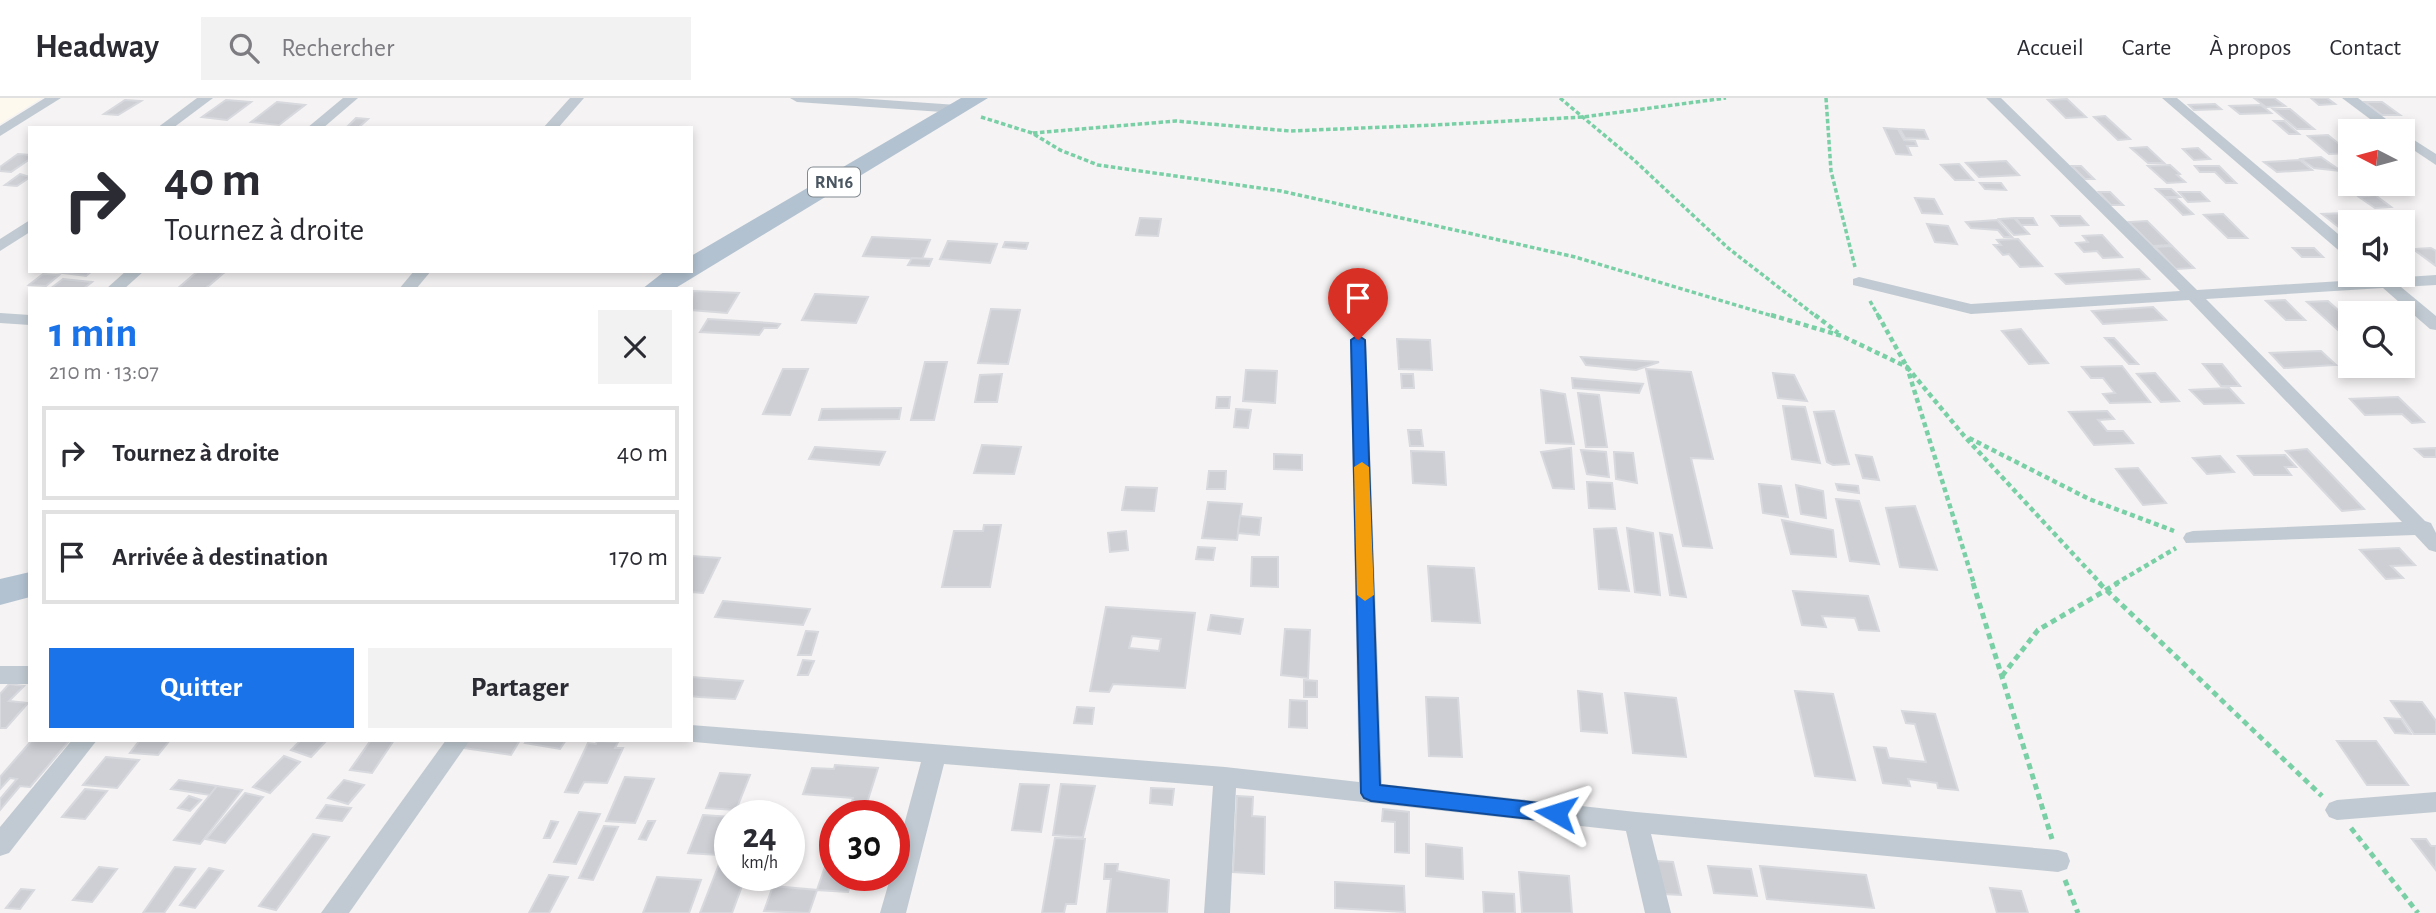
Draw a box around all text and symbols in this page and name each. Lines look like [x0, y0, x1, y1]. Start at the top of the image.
search box [201, 17, 691, 80]
icon: search [225, 29, 263, 67]
text: Headway [35, 31, 159, 64]
text: Rechercher [281, 35, 394, 61]
text: Accueil [2017, 36, 2084, 60]
text: Carte [2122, 36, 2171, 60]
text: À propos [2209, 36, 2291, 60]
text: Contact [2329, 36, 2401, 60]
north arrow [2338, 119, 2415, 196]
map controls [2338, 119, 2415, 378]
icon: right [49, 154, 140, 245]
text: 40 m [164, 156, 261, 205]
road number: RN16 [808, 168, 860, 196]
button: sound [2338, 210, 2415, 287]
text: Tournez à droite [164, 214, 364, 246]
pin [1328, 268, 1388, 340]
icon: arrive [1339, 279, 1377, 317]
button: search [2338, 301, 2415, 378]
button: close [598, 310, 672, 384]
text: 1 min [49, 312, 138, 354]
text: 210 m · 13:07 [49, 361, 159, 384]
icon: right [53, 434, 91, 472]
text: Tournez à droite [112, 440, 279, 466]
text: 40 m [617, 440, 668, 466]
icon: arrive [53, 538, 91, 576]
text: Arrivée à destination [112, 544, 328, 570]
text: 170 m [609, 544, 668, 570]
button: Quitter [49, 648, 354, 728]
button: Partager [368, 648, 672, 728]
position arrow [1519, 776, 1593, 850]
speed limit sign: 30 [819, 800, 910, 891]
text: 24 [742, 819, 777, 854]
text: km/h [741, 854, 778, 872]

